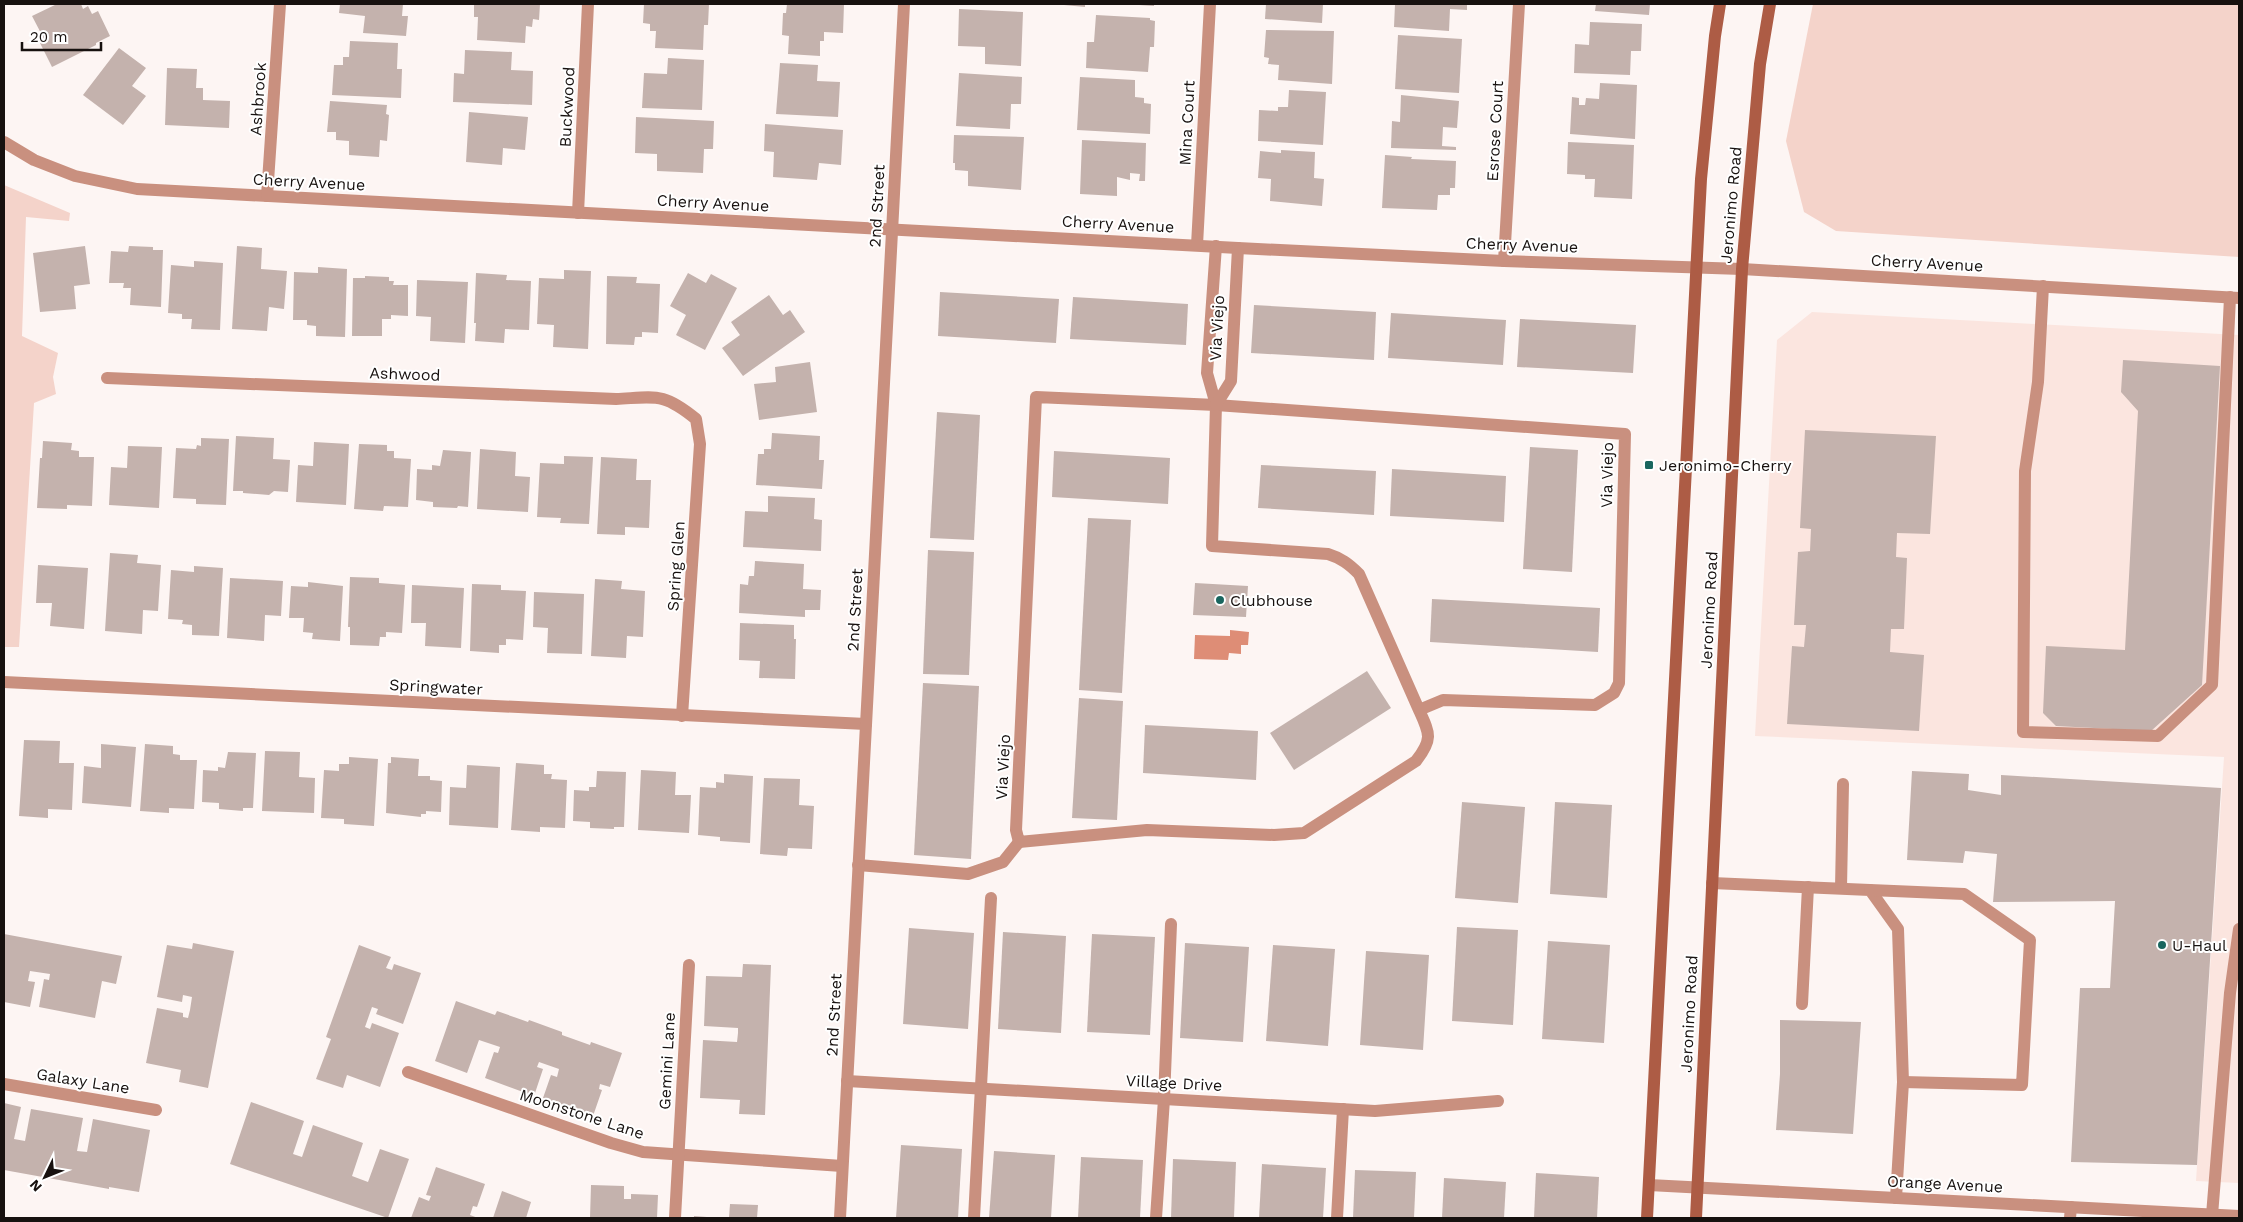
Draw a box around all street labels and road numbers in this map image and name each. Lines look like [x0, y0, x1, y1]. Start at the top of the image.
street label: Ashbrook [246, 62, 270, 136]
street label: Buckwood [555, 66, 579, 148]
street label: Mina Court [1175, 80, 1199, 166]
street label: Esrose Court [1483, 80, 1507, 182]
street label: Jeronimo Road [1716, 146, 1746, 264]
street label: 2nd Street [865, 164, 889, 248]
street label: Cherry Avenue [252, 170, 366, 194]
street label: Cherry Avenue [656, 191, 770, 215]
street label: Cherry Avenue [1061, 212, 1175, 236]
street label: Cherry Avenue [1465, 234, 1579, 256]
street label: Cherry Avenue [1870, 251, 1984, 275]
street label: Via Viejo [1206, 295, 1228, 361]
street label: Ashwood [369, 363, 441, 385]
street label: Via Viejo [1597, 442, 1617, 508]
street label: Spring Glen [663, 520, 689, 612]
street label: Jeronimo Road [1696, 551, 1722, 669]
street label: 2nd Street [843, 568, 867, 652]
street label: Springwater [389, 675, 484, 699]
street label: Via Viejo [992, 734, 1014, 800]
street label: Jeronimo Road [1676, 955, 1702, 1073]
street label: 2nd Street [822, 973, 846, 1057]
street label: Gemini Lane [655, 1012, 679, 1110]
street label: Galaxy Lane [35, 1064, 131, 1098]
street label: Village Drive [1125, 1071, 1223, 1095]
street label: Moonstone Lane [517, 1085, 647, 1143]
street label: Orange Avenue [1886, 1171, 2004, 1197]

